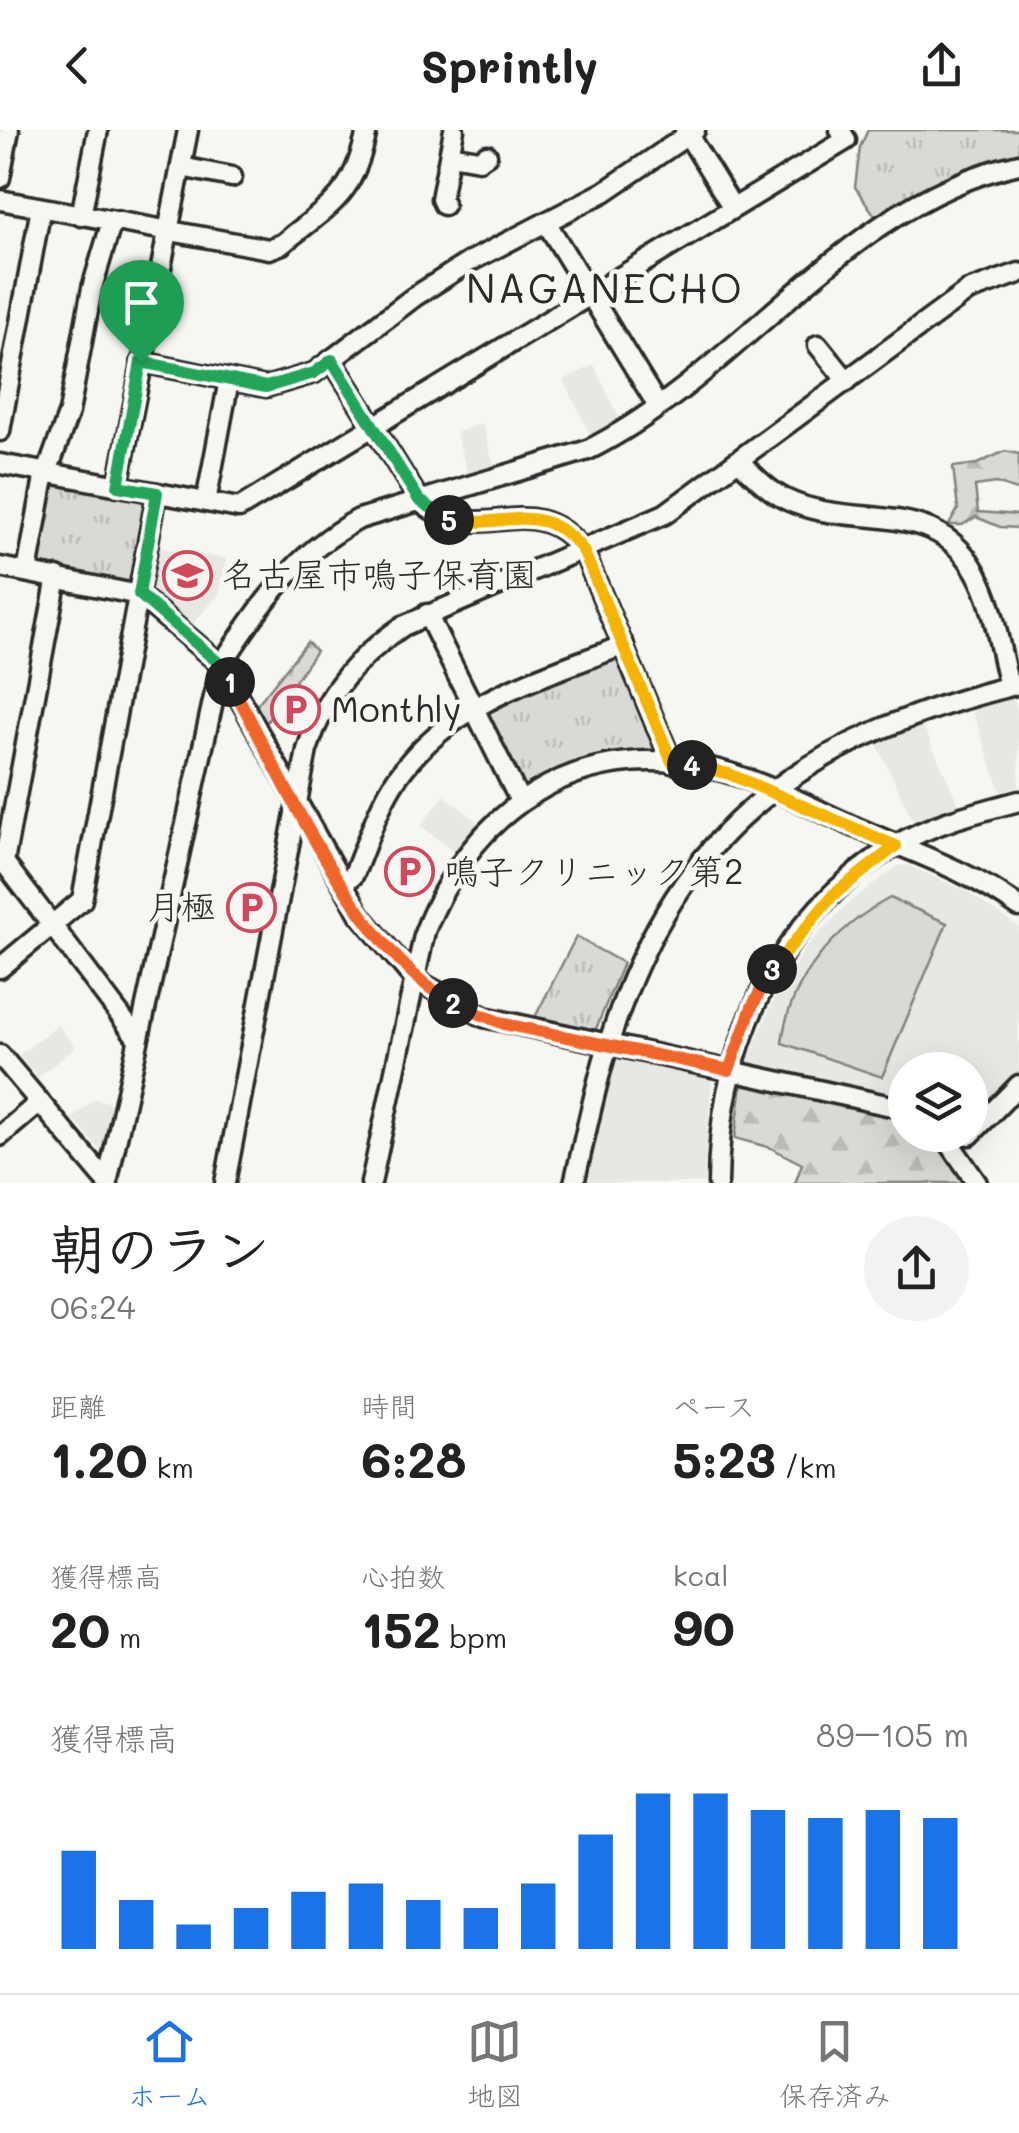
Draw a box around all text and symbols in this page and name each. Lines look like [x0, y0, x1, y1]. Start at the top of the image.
text: Sprintly [421, 36, 598, 94]
icon: back [50, 38, 105, 93]
icon: share [914, 38, 969, 93]
pin [99, 260, 184, 363]
district label: NAGANECHO [466, 261, 744, 313]
icon: arrive [114, 275, 169, 330]
pin: 5 [424, 495, 474, 545]
text: 5 [441, 502, 457, 538]
school or university icon: 名古屋市鳴子保育園 [161, 549, 213, 601]
place label: 名古屋市鳴子保育園 [222, 550, 537, 596]
pin: 1 [205, 657, 255, 707]
text: 1 [224, 664, 236, 700]
parking icon: Monthly [270, 684, 322, 736]
place label: Monthly [331, 685, 461, 731]
pin: 4 [667, 740, 717, 790]
text: 4 [683, 747, 701, 783]
parking icon: 鳴子クリニック第2 [383, 846, 435, 898]
place label: 鳴子クリニック第2 [444, 847, 744, 893]
parking icon: 月極 [225, 881, 277, 933]
place label: 月極 [146, 882, 216, 928]
pin: 3 [747, 944, 797, 994]
text: 3 [764, 951, 780, 987]
pin: 2 [428, 978, 478, 1028]
text: 2 [445, 985, 461, 1021]
map controls [888, 1052, 988, 1152]
button: layers [888, 1052, 988, 1152]
text: 朝のラン [50, 1211, 270, 1283]
button: share [864, 1216, 969, 1321]
text: 06:24 [50, 1285, 136, 1327]
text: 距離 [50, 1388, 106, 1424]
text: 時間 [361, 1388, 417, 1424]
text: ペース [673, 1388, 755, 1424]
text: 1.20 [50, 1425, 148, 1491]
text: 6:28 [361, 1425, 466, 1491]
text: 5:23 [673, 1425, 776, 1491]
text: km [148, 1449, 194, 1485]
text: /km [776, 1449, 837, 1485]
text: kcal [673, 1557, 728, 1593]
text: 獲得標高 [50, 1558, 162, 1594]
text: 心拍数 [361, 1558, 445, 1594]
text: 90 [673, 1593, 735, 1659]
text: 20 [50, 1595, 110, 1661]
text: 152 [361, 1595, 441, 1661]
text: m [110, 1619, 141, 1655]
text: bpm [441, 1619, 507, 1655]
text: 89–105 m [816, 1713, 969, 1755]
text: 獲得標高 [50, 1716, 178, 1758]
tab: ホーム [128, 2014, 211, 2114]
tab: 地図 [467, 2014, 523, 2114]
tab: 保存済み [779, 2014, 891, 2114]

